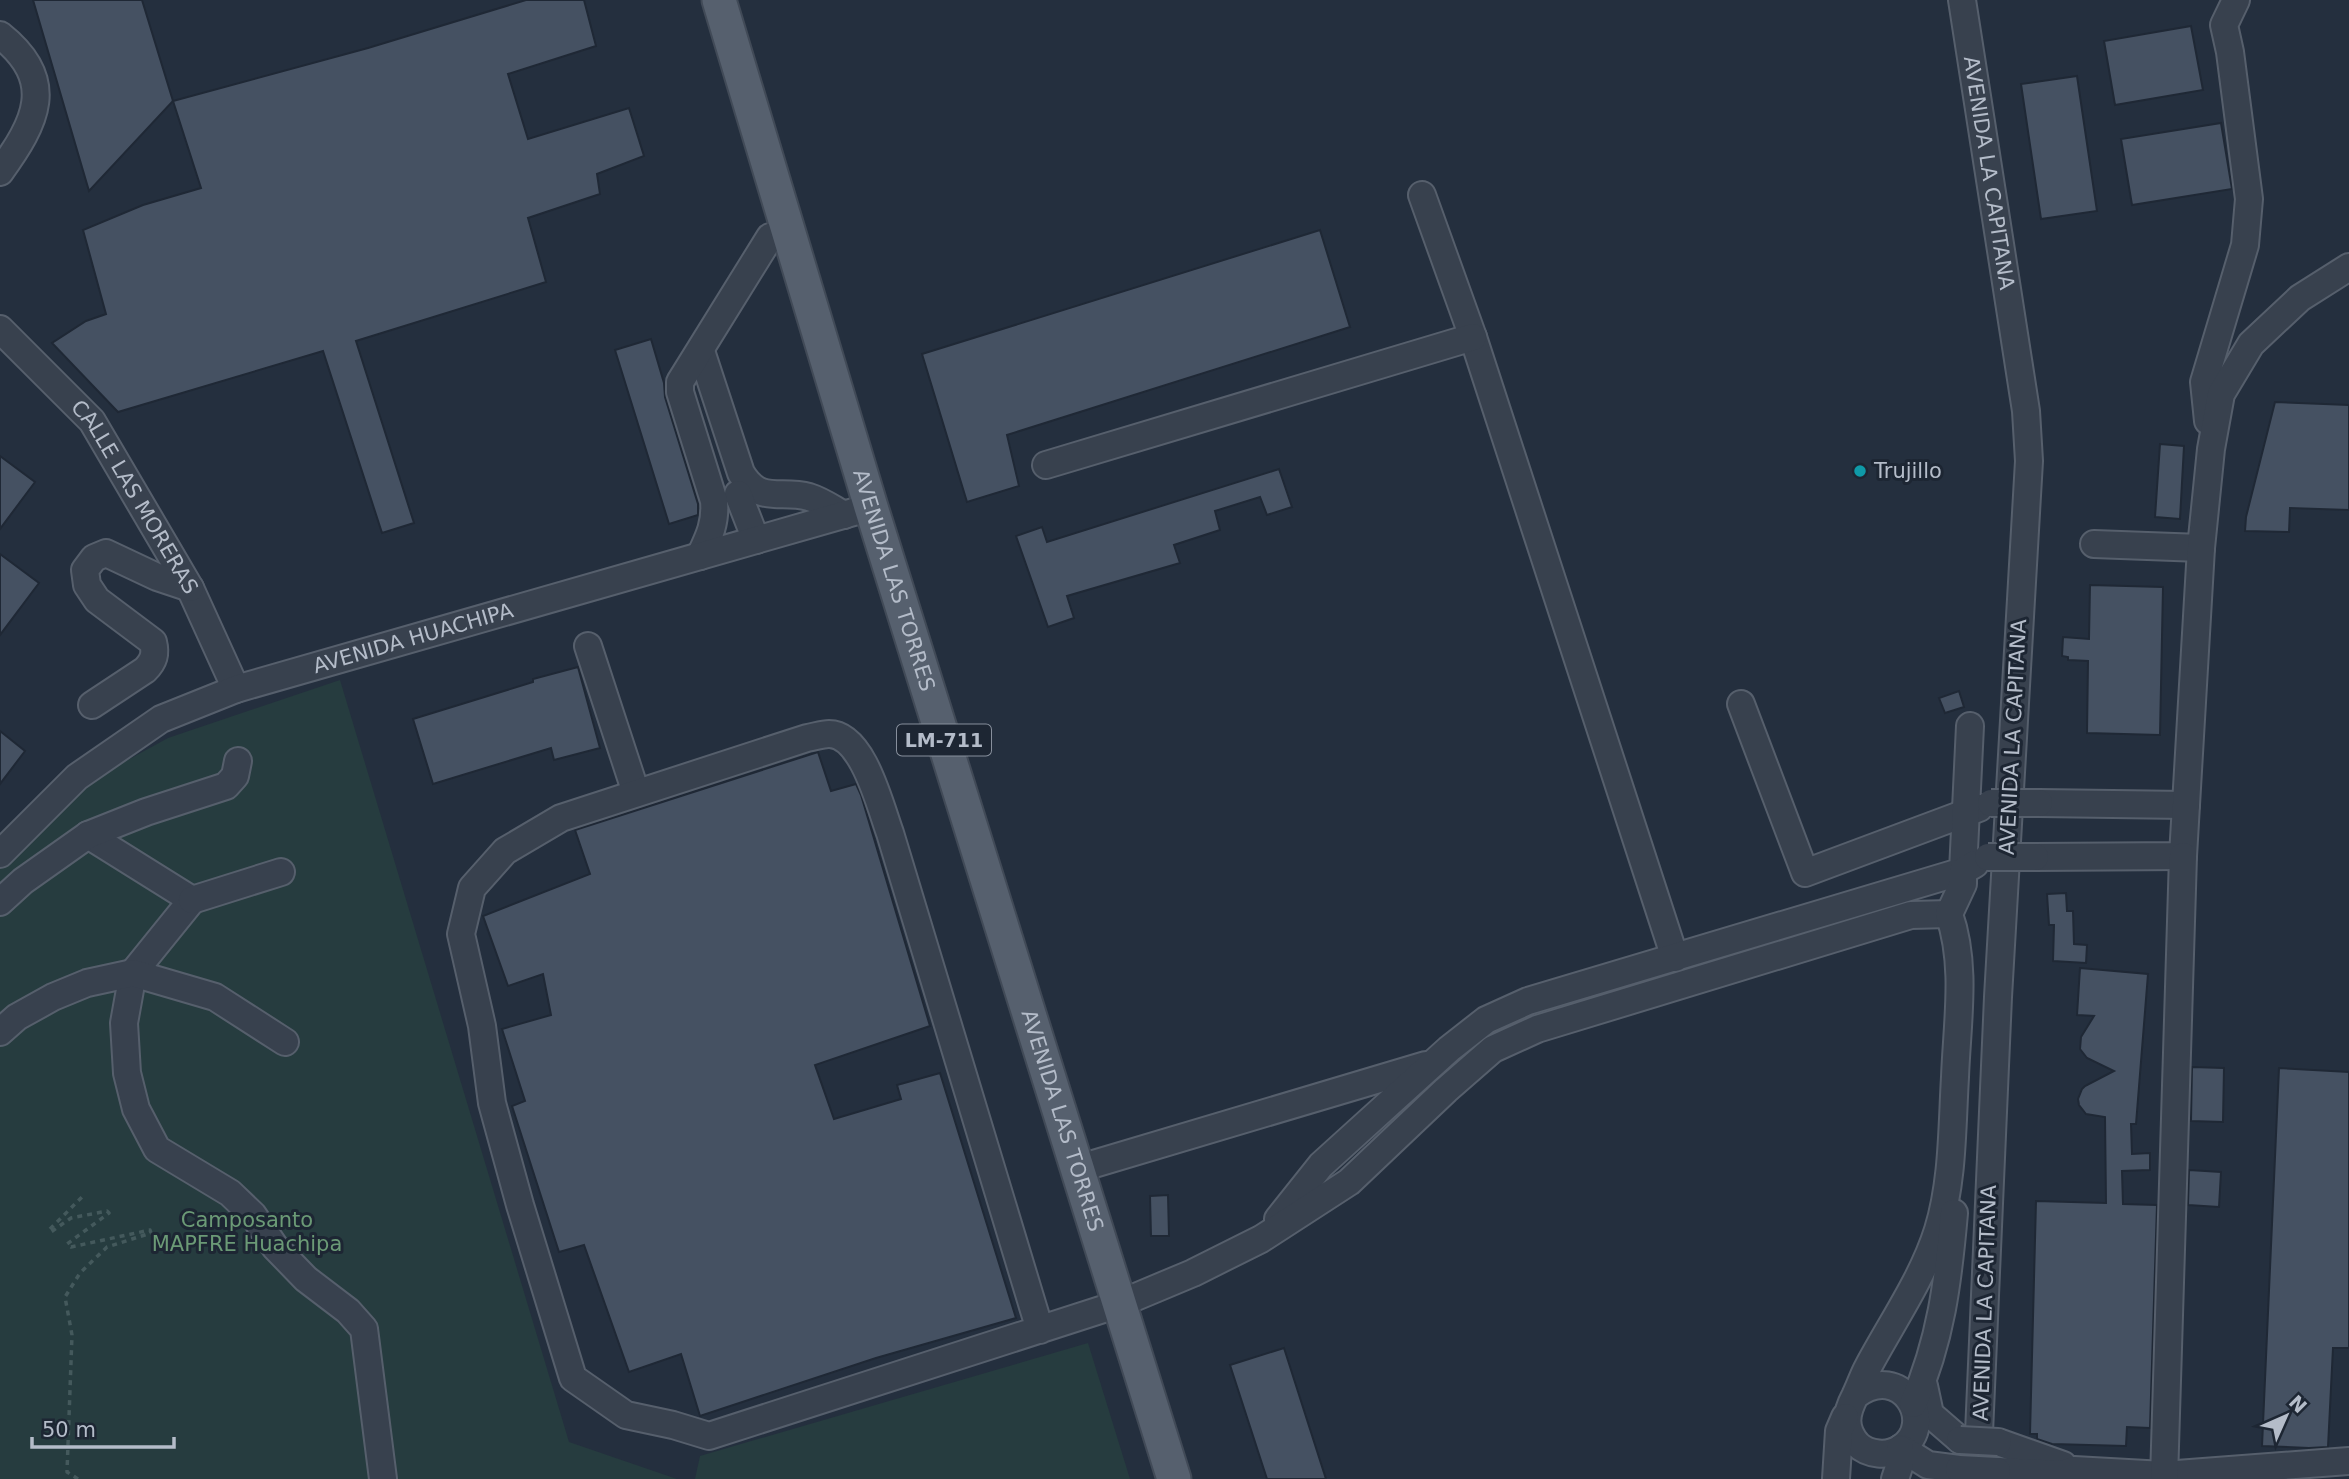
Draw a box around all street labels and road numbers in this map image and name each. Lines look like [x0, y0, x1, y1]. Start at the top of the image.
street label: AVENIDA LA CAPITANA [1959, 54, 2019, 292]
street label: CALLE LAS MORERAS [66, 395, 203, 598]
street label: AVENIDA LAS TORRES [848, 466, 940, 694]
street label: AVENIDA HUACHIPA [310, 598, 517, 678]
street label: AVENIDA LA CAPITANA [1995, 618, 2031, 856]
road number: LM-711 [897, 724, 991, 755]
street label: AVENIDA LAS TORRES [1016, 1007, 1108, 1235]
street label: AVENIDA LA CAPITANA [1969, 1184, 2001, 1421]

